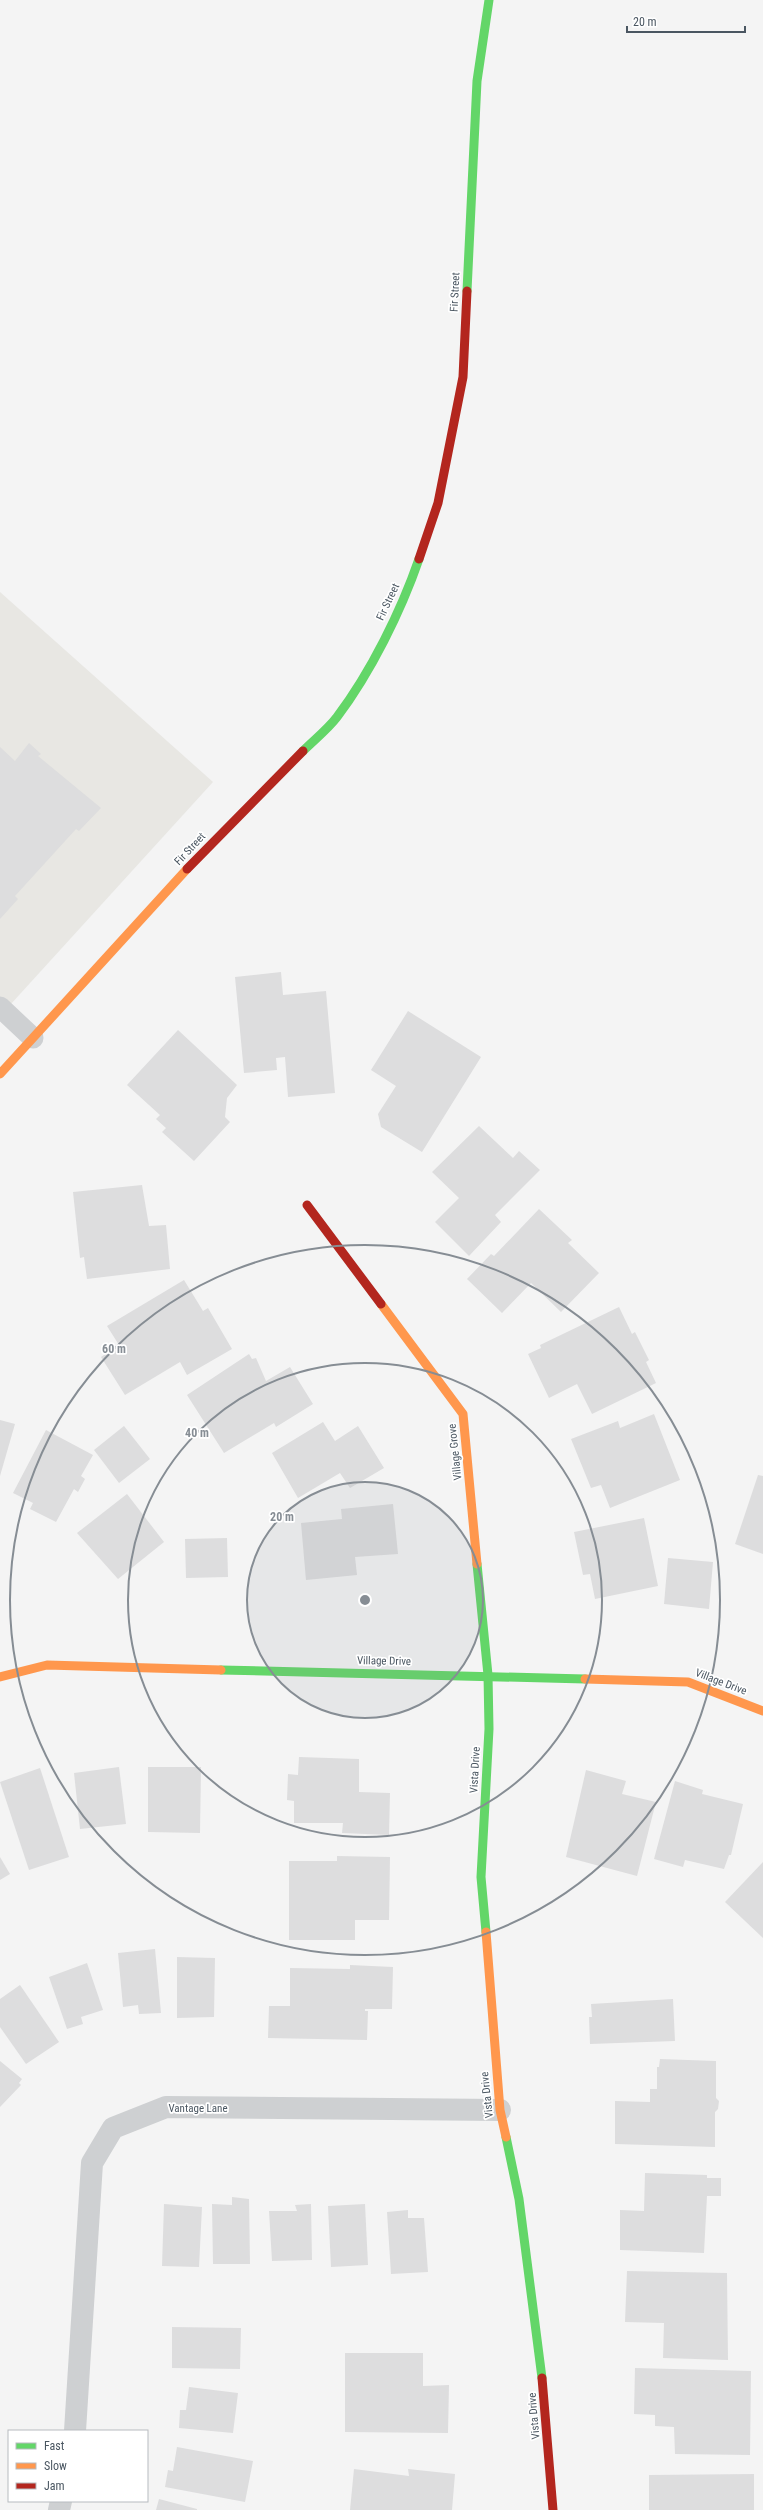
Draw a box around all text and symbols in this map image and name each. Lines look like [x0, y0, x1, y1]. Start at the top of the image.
scale bar [627, 8, 745, 34]
text: 20 m [633, 15, 657, 29]
street label: Fir Street [447, 272, 463, 312]
street label: Fir Street [374, 581, 402, 623]
street label: Fir Street [172, 830, 208, 868]
text: 60 m [102, 1342, 126, 1356]
street label: Village Grove [446, 1423, 464, 1481]
text: 40 m [185, 1426, 209, 1440]
text: 20 m [270, 1510, 294, 1524]
centre of rings [358, 1593, 372, 1607]
street label: Village Drive [357, 1654, 411, 1668]
street label: Village Drive [693, 1666, 749, 1698]
street label: Vista Drive [467, 1746, 483, 1794]
street label: Vista Drive [478, 2071, 496, 2119]
street label: Vantage Lane [168, 2102, 228, 2115]
street label: Vista Drive [525, 2392, 543, 2440]
legend [8, 2430, 148, 2502]
text: Fast [44, 2439, 65, 2453]
text: Slow [44, 2459, 67, 2473]
text: Jam [44, 2479, 65, 2493]

